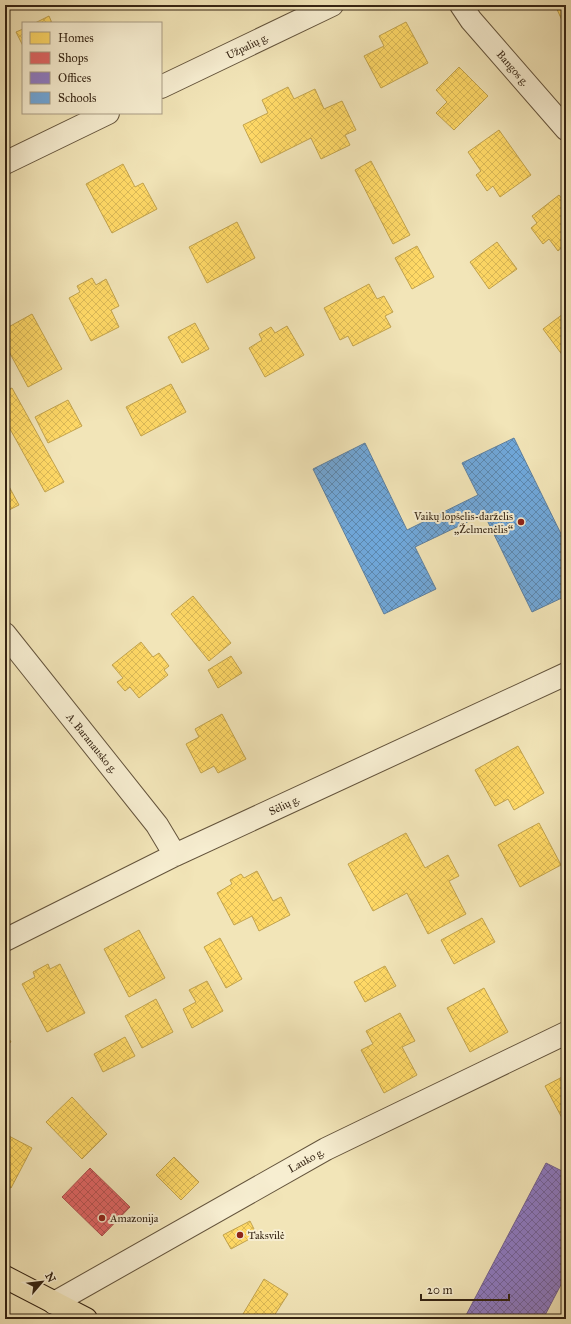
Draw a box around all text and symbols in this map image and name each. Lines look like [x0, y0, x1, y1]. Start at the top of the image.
legend [22, 22, 162, 114]
text: Homes [58, 31, 94, 45]
street label: Užpalių g. [224, 31, 270, 62]
street label: Bangos g. [494, 48, 531, 89]
text: Shops [58, 51, 88, 65]
text: Offices [58, 71, 91, 85]
text: Schools [58, 91, 96, 105]
place label: Vaikų lopšelis-darželis „Želmenėlis“ [413, 510, 513, 536]
marker: Vaikų lopšelis-darželis „Želmenėlis“ [516, 517, 526, 527]
street label: A. Baranausko g. [63, 710, 120, 776]
street label: Sėlių g. [267, 793, 302, 818]
street label: Lauko g. [286, 1145, 326, 1176]
place label: Amazonija [109, 1212, 159, 1225]
marker: Amazonija [97, 1213, 107, 1223]
place label: Taksvilė [248, 1229, 285, 1242]
marker: Taksvilė [235, 1230, 245, 1240]
north arrow [22, 1262, 62, 1302]
text: N [42, 1270, 59, 1285]
scale bar [421, 1276, 509, 1302]
text: 20 m [427, 1283, 453, 1297]

